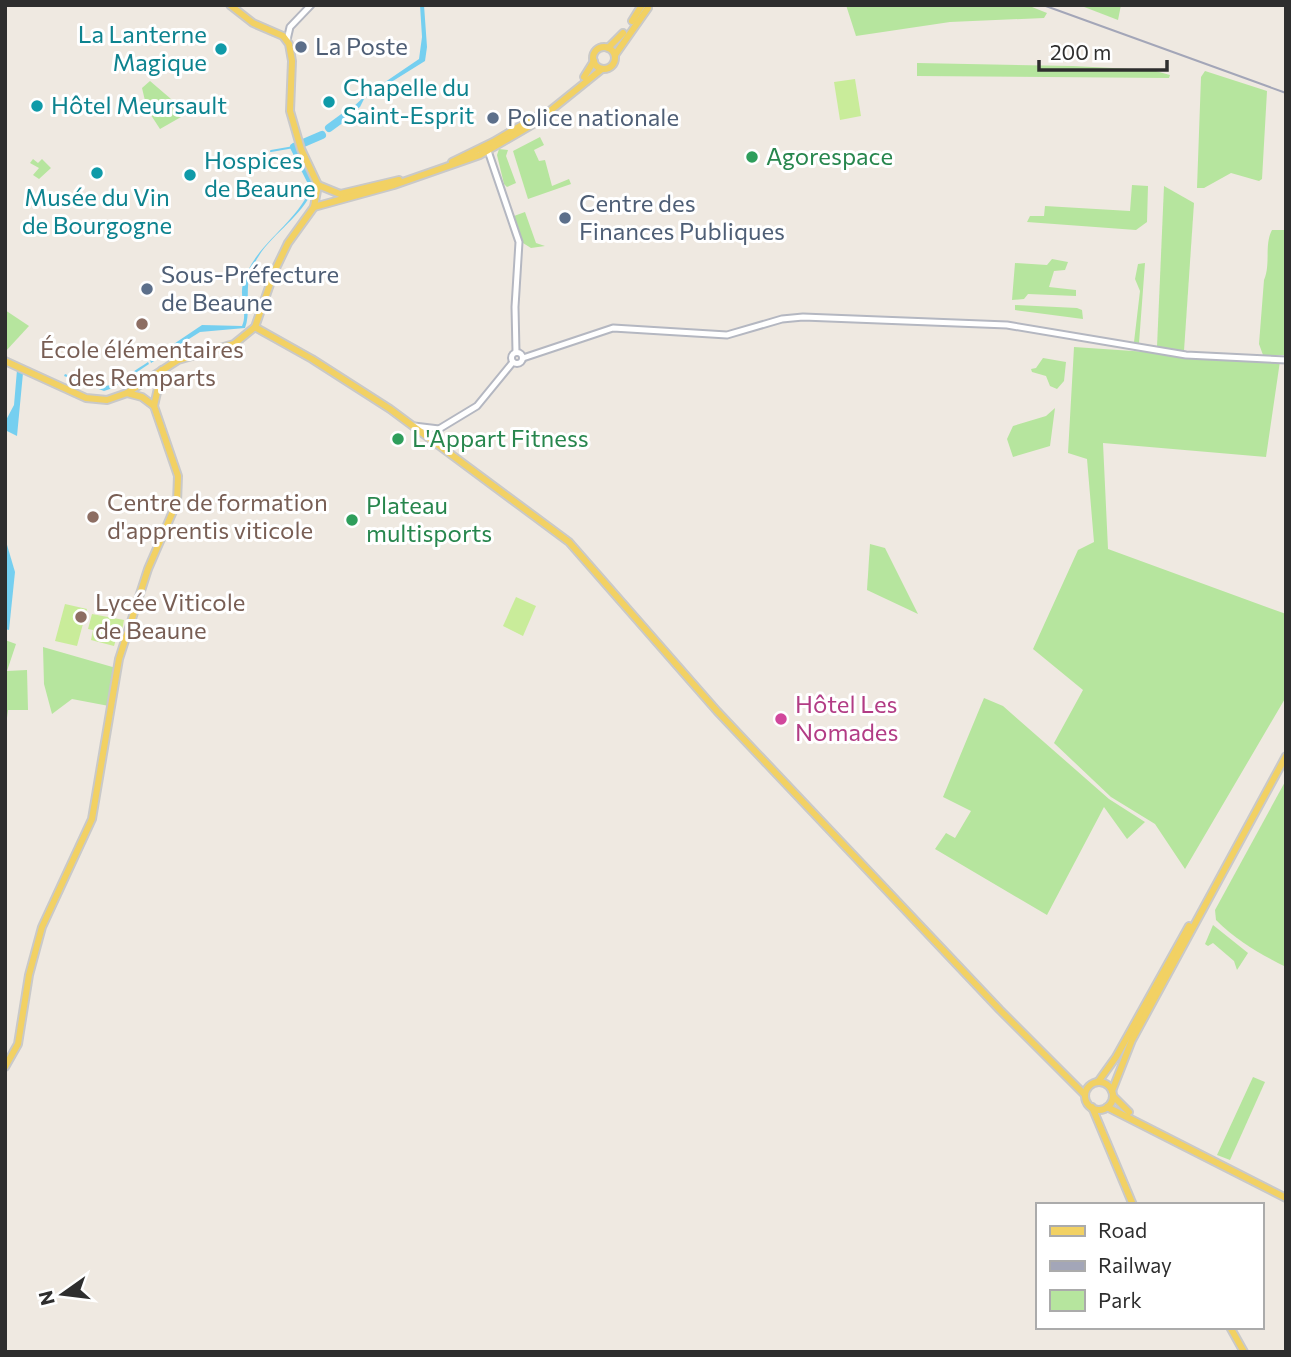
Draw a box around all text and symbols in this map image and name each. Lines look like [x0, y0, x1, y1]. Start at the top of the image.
place label: La Lanterne Magique [78, 19, 207, 76]
scale bar [1039, 28, 1167, 72]
place label: La Poste [315, 31, 408, 60]
marker: La Poste [293, 39, 309, 55]
text: 200 m [1050, 39, 1111, 64]
marker: La Lanterne Magique [213, 41, 229, 57]
place label: Chapelle du Saint-Esprit [343, 72, 475, 129]
place label: Hôtel Meursault [51, 90, 227, 119]
marker: Chapelle du Saint-Esprit [321, 94, 337, 110]
marker: Hôtel Meursault [29, 98, 45, 114]
place label: Police nationale [507, 102, 679, 131]
marker: Police nationale [485, 110, 501, 126]
place label: Agorespace [766, 141, 893, 170]
place label: Hospices de Beaune [204, 145, 316, 202]
marker: Agorespace [744, 149, 760, 165]
marker: Musée du Vin de Bourgogne [89, 165, 105, 181]
marker: Hospices de Beaune [182, 167, 198, 183]
place label: Musée du Vin de Bourgogne [22, 182, 172, 239]
place label: Centre des Finances Publiques [579, 188, 785, 245]
marker: Centre des Finances Publiques [557, 210, 573, 226]
place label: Sous-Préfecture de Beaune [161, 259, 339, 316]
marker: Sous-Préfecture de Beaune [139, 281, 155, 297]
marker: École élémentaires des Remparts [134, 316, 150, 332]
place label: École élémentaires des Remparts [40, 334, 244, 391]
place label: L'Appart Fitness [412, 423, 589, 452]
marker: L'Appart Fitness [390, 431, 406, 447]
place label: Centre de formation d'apprentis viticole [107, 487, 328, 544]
place label: Plateau multisports [366, 490, 492, 547]
marker: Centre de formation d'apprentis viticole [85, 509, 101, 525]
marker: Plateau multisports [344, 512, 360, 528]
place label: Lycée Viticole de Beaune [95, 587, 245, 644]
marker: Lycée Viticole de Beaune [73, 609, 89, 625]
place label: Hôtel Les Nomades [795, 689, 898, 746]
marker: Hôtel Les Nomades [773, 711, 789, 727]
legend [1036, 1203, 1263, 1329]
text: Road [1098, 1217, 1147, 1242]
text: Railway [1098, 1252, 1172, 1277]
north arrow [28, 1259, 98, 1329]
text: Park [1098, 1287, 1142, 1312]
text: N [33, 1289, 59, 1308]

